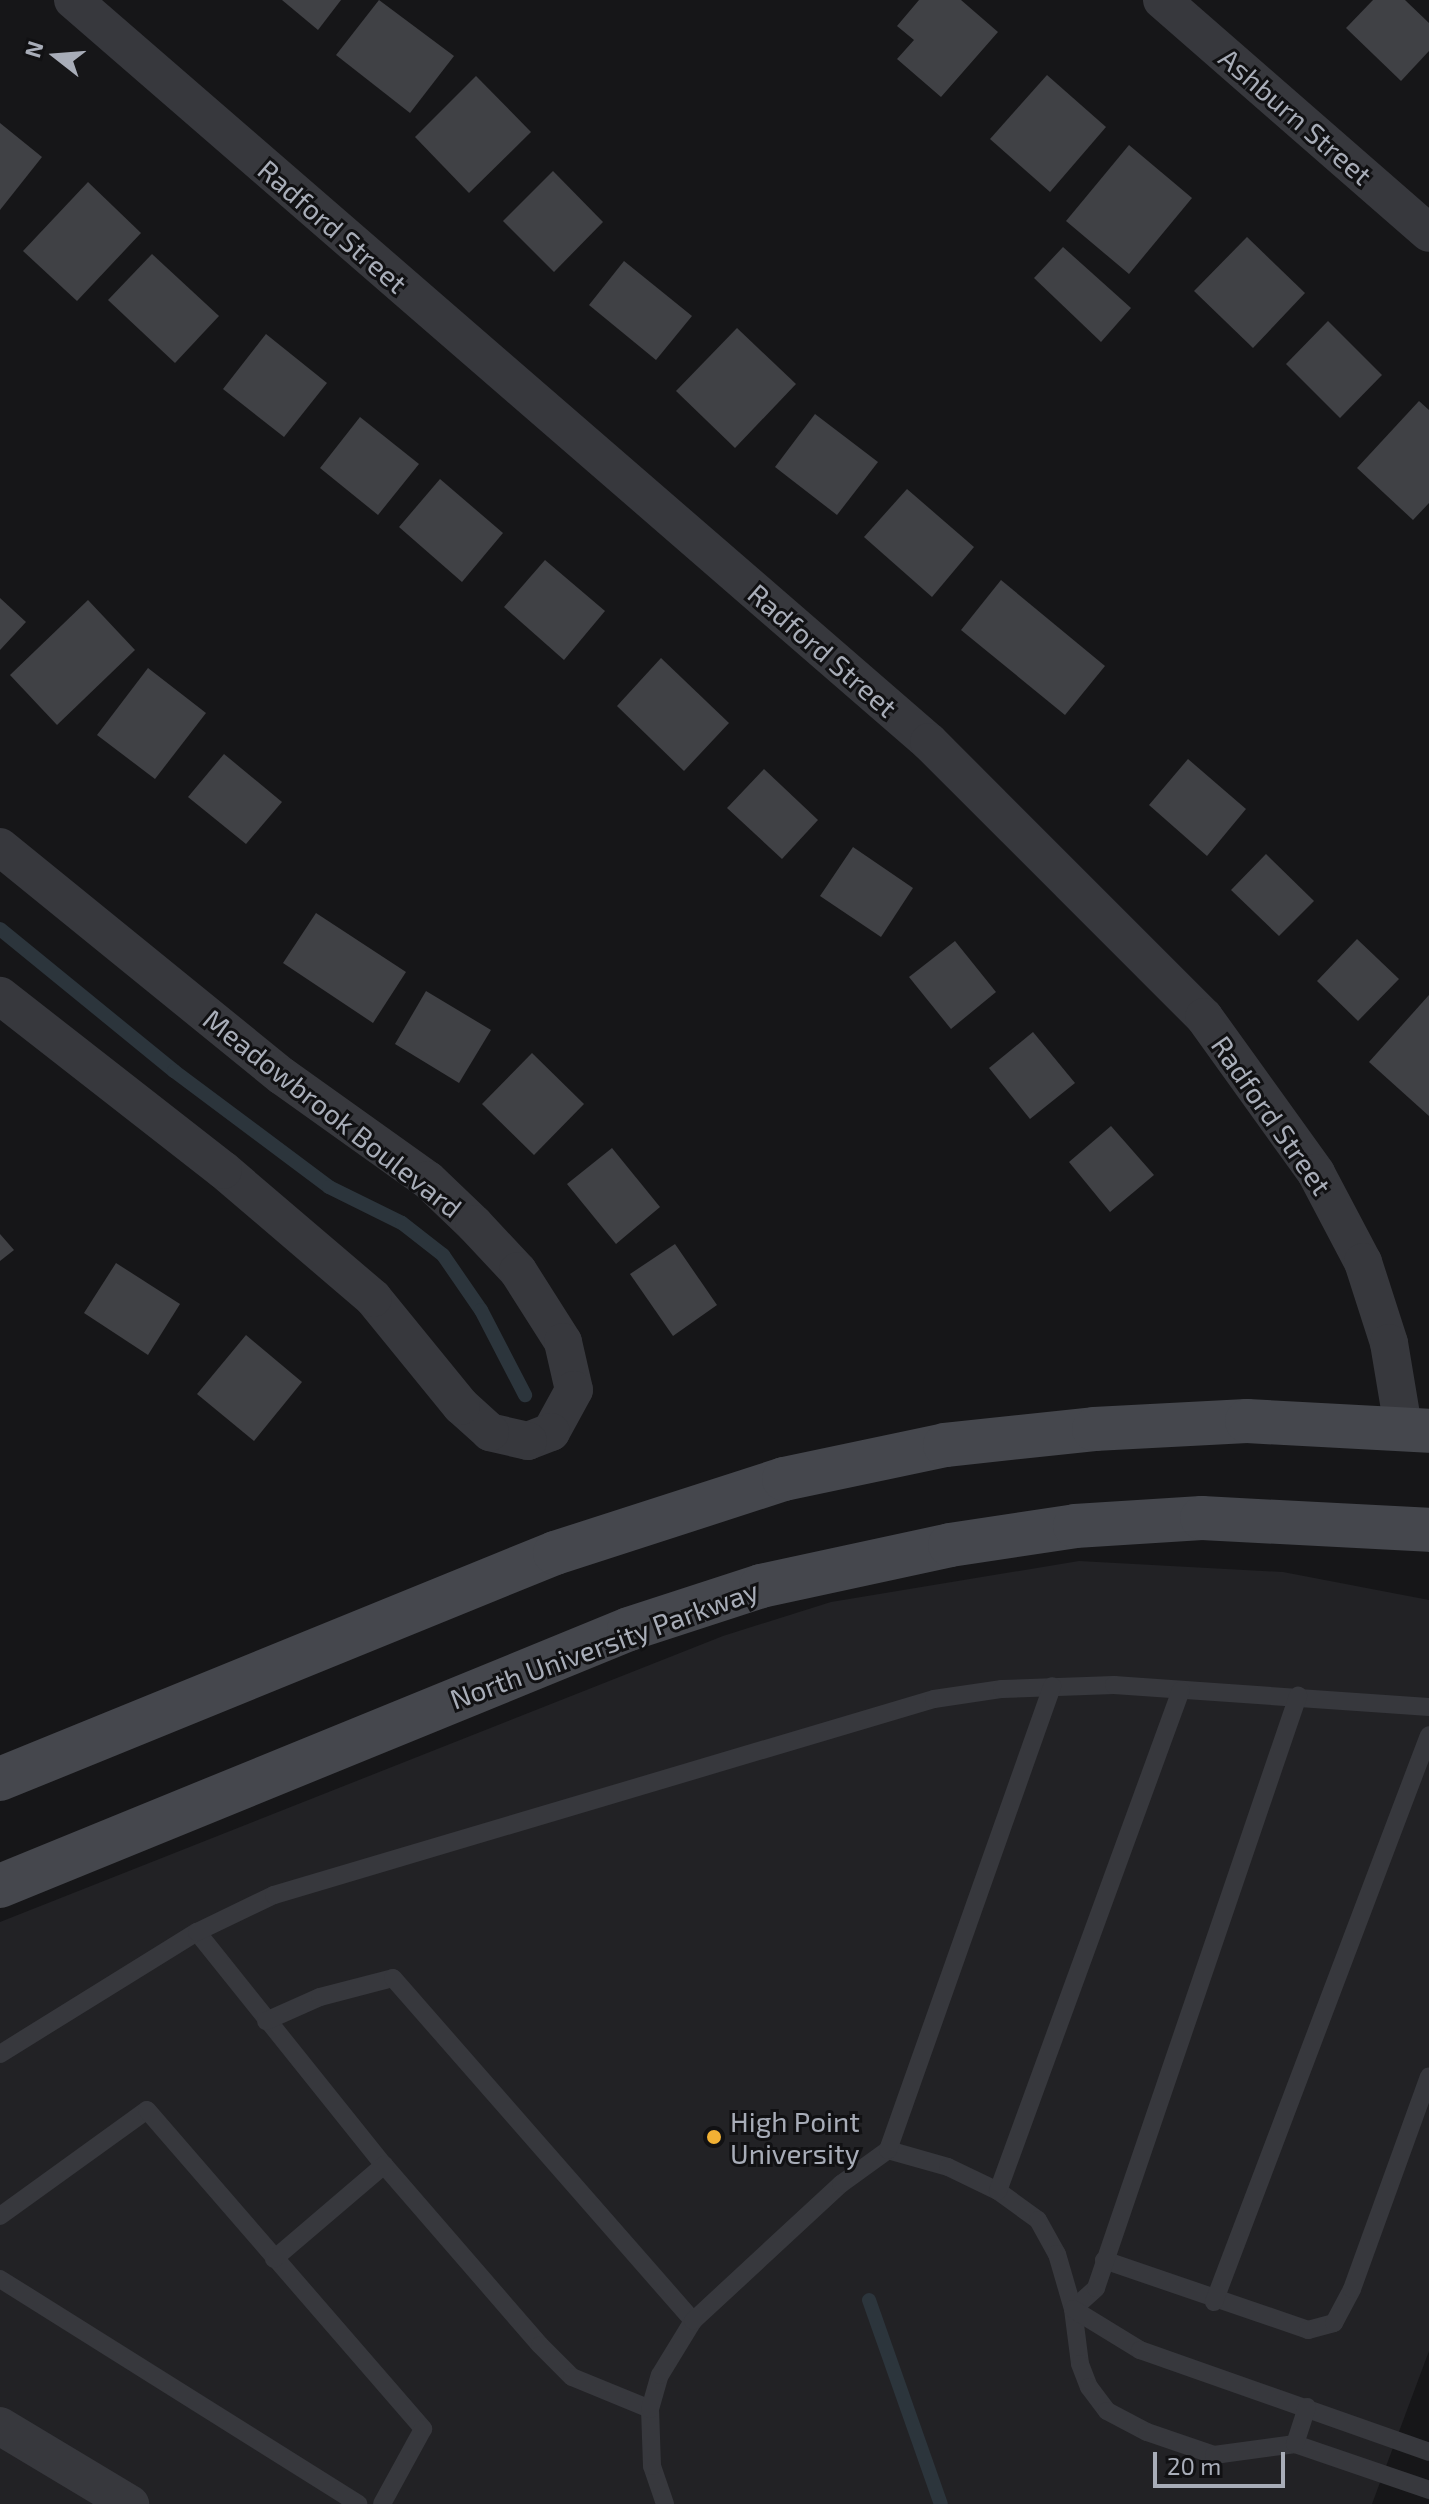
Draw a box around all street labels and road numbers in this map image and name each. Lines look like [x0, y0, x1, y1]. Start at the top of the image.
street label: Ashburn Street [1213, 41, 1379, 191]
street label: Radford Street [252, 152, 414, 300]
street label: Radford Street [742, 576, 904, 724]
street label: Meadowbrook Boulevard [197, 1002, 469, 1224]
street label: Radford Street [1205, 1029, 1339, 1201]
street label: North University Parkway [445, 1572, 763, 1716]

